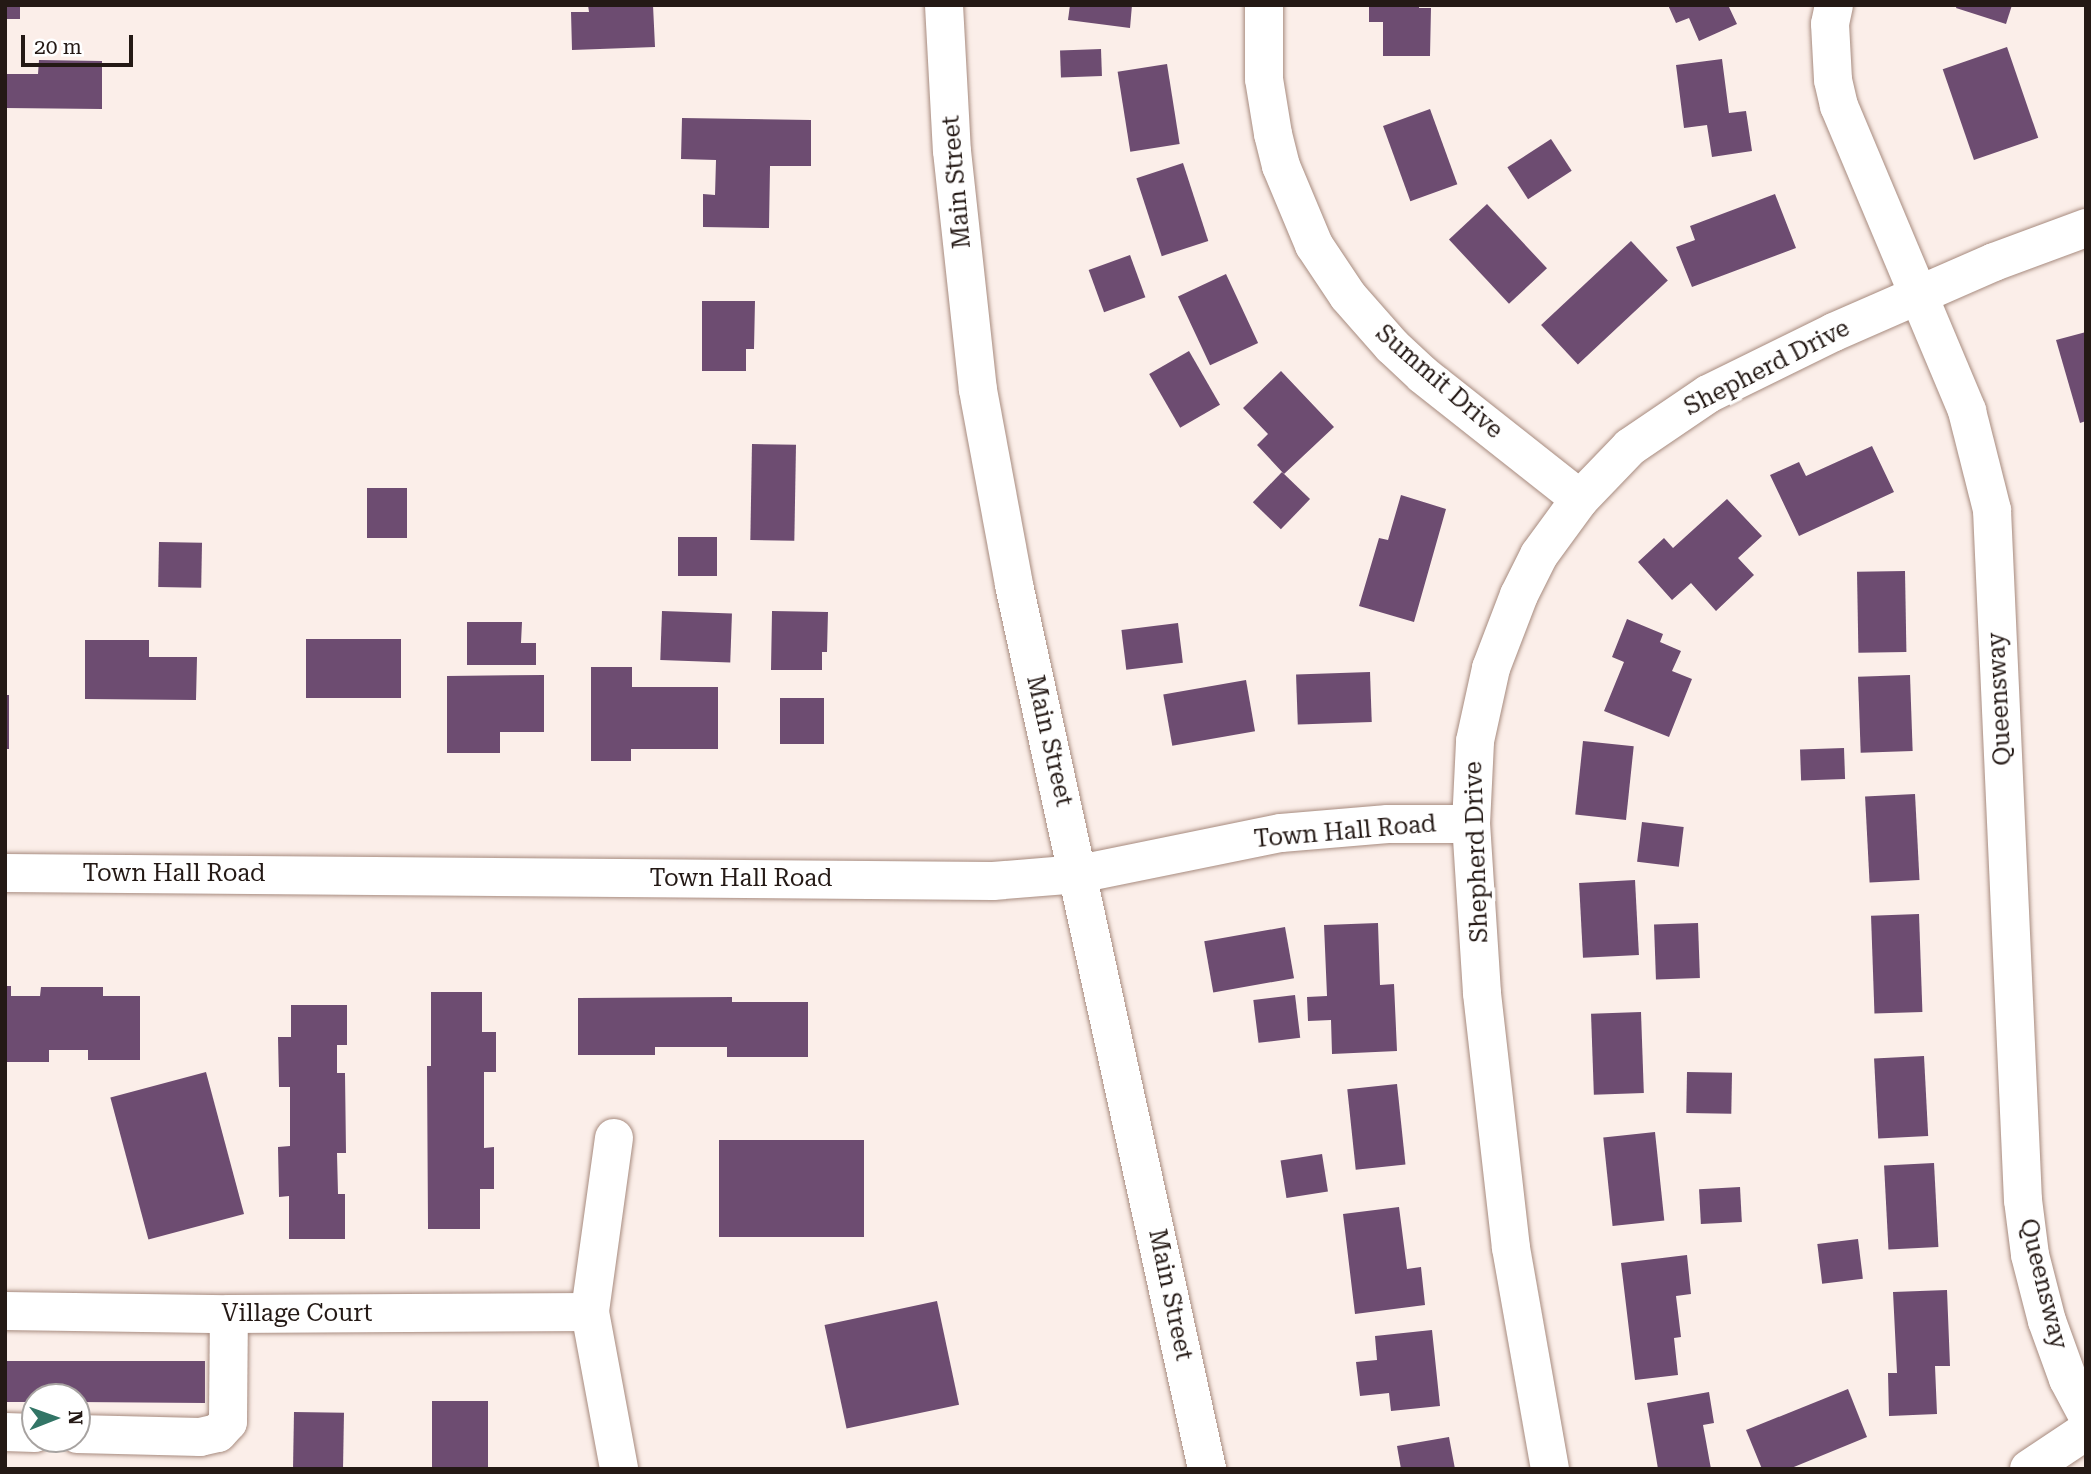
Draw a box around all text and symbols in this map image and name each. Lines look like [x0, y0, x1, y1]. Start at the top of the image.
scale bar [24, 21, 136, 65]
text: 20 m [34, 35, 82, 59]
street label: Main Street [937, 114, 977, 250]
street label: Shepherd Drive [1679, 314, 1855, 422]
street label: Summit Drive [1370, 319, 1508, 445]
street label: Queensway [1982, 632, 2018, 766]
street label: Main Street [1020, 673, 1078, 809]
street label: Shepherd Drive [1459, 761, 1495, 943]
street label: Town Hall Road [1253, 810, 1437, 854]
street label: Town Hall Road [83, 860, 265, 888]
street label: Town Hall Road [650, 865, 832, 893]
street label: Queensway [2013, 1216, 2073, 1352]
street label: Main Street [1142, 1227, 1198, 1363]
street label: Village Court [222, 1300, 372, 1328]
north arrow [21, 1383, 91, 1453]
text: N [64, 1410, 87, 1425]

